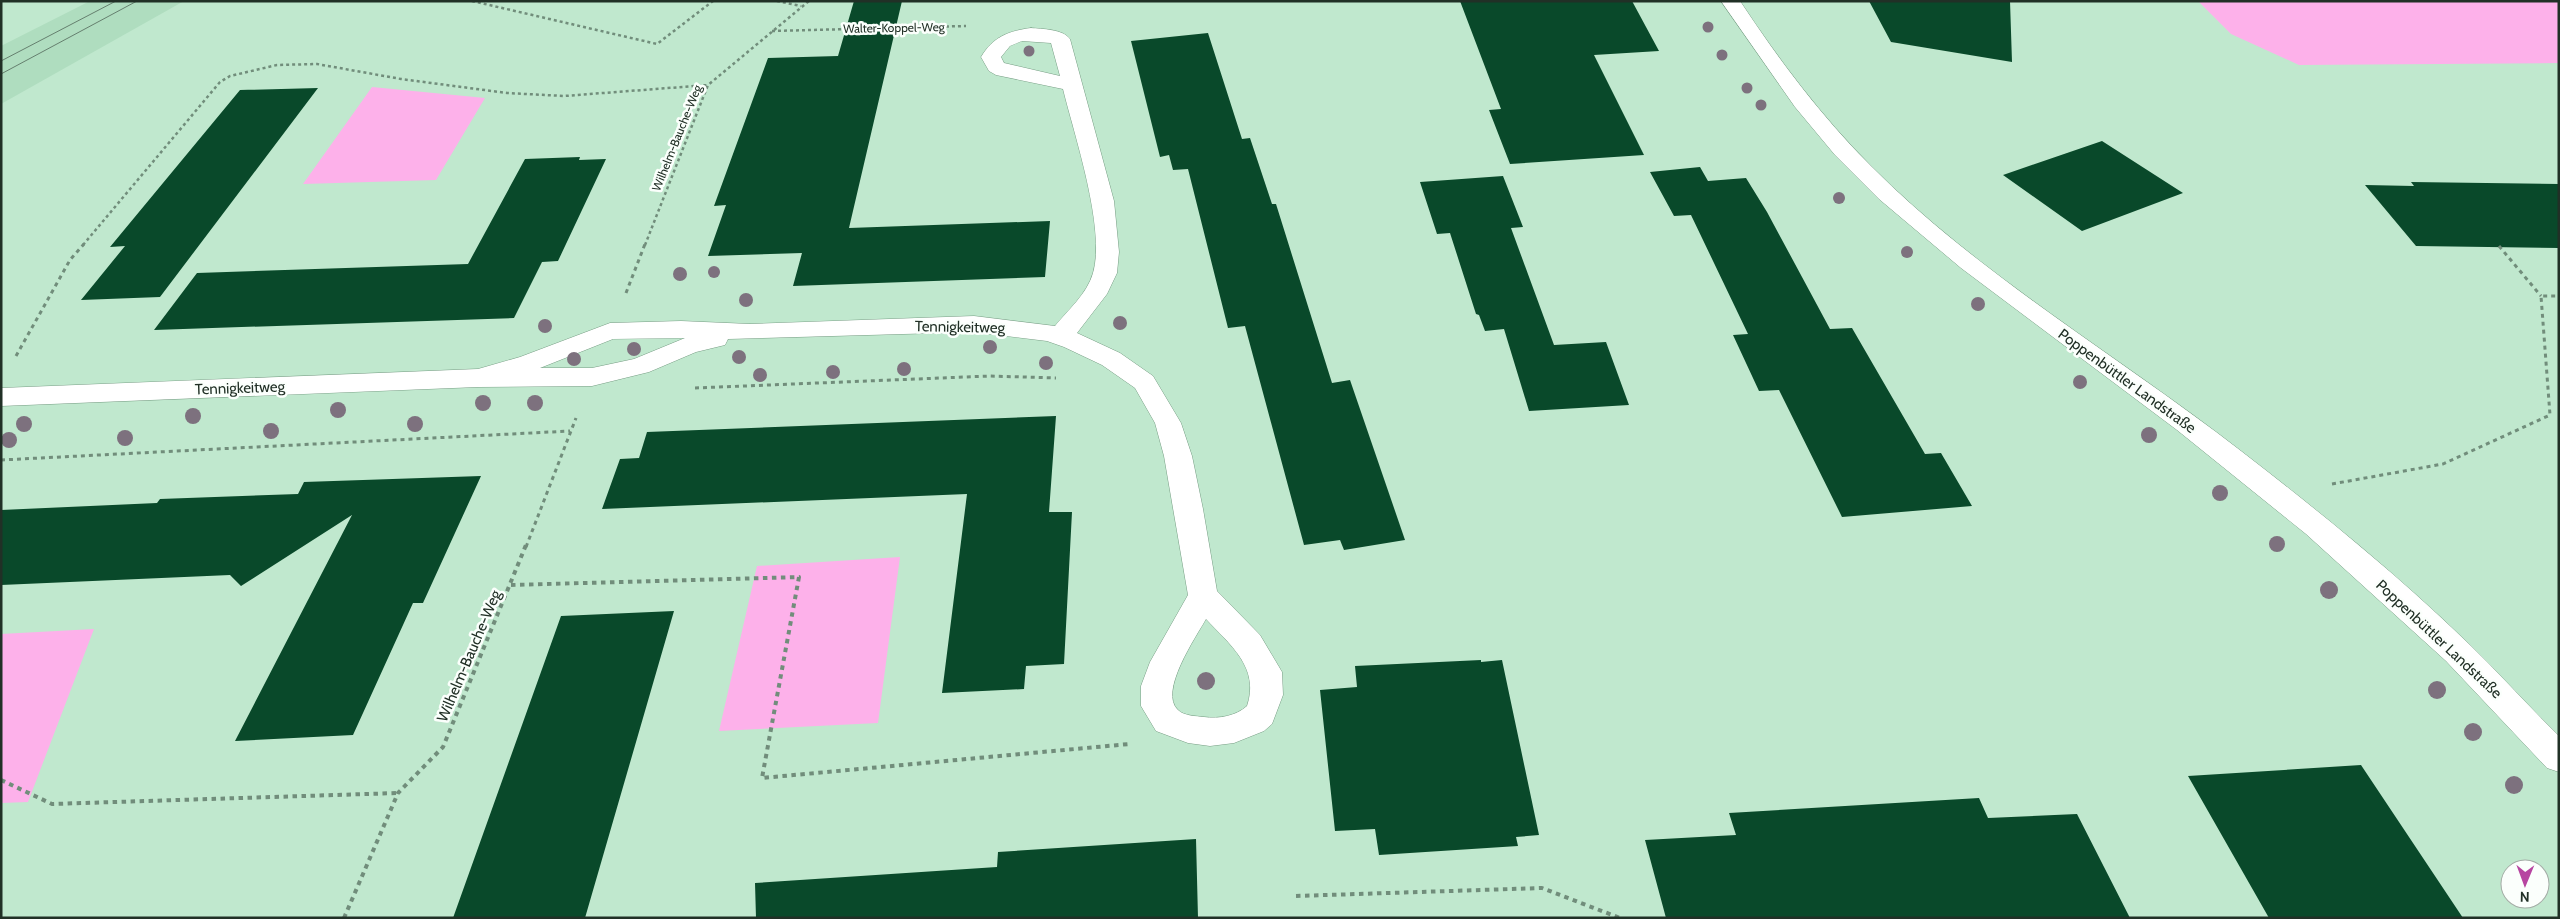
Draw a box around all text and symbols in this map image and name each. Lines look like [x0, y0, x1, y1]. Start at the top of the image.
street label: Walter-Koppel-Weg [843, 19, 946, 36]
street label: Wilhelm-Bauche-Weg [648, 82, 705, 193]
street label: Tennigkeitweg [915, 317, 1006, 337]
street label: Poppenbüttler Landstraße [2055, 325, 2200, 437]
street label: Tennigkeitweg [195, 377, 286, 399]
street label: Poppenbüttler Landstraße [2372, 576, 2506, 702]
street label: Wilhelm-Bauche-Weg [433, 587, 505, 725]
north arrow [2500, 859, 2550, 909]
text: N [2520, 888, 2530, 906]

